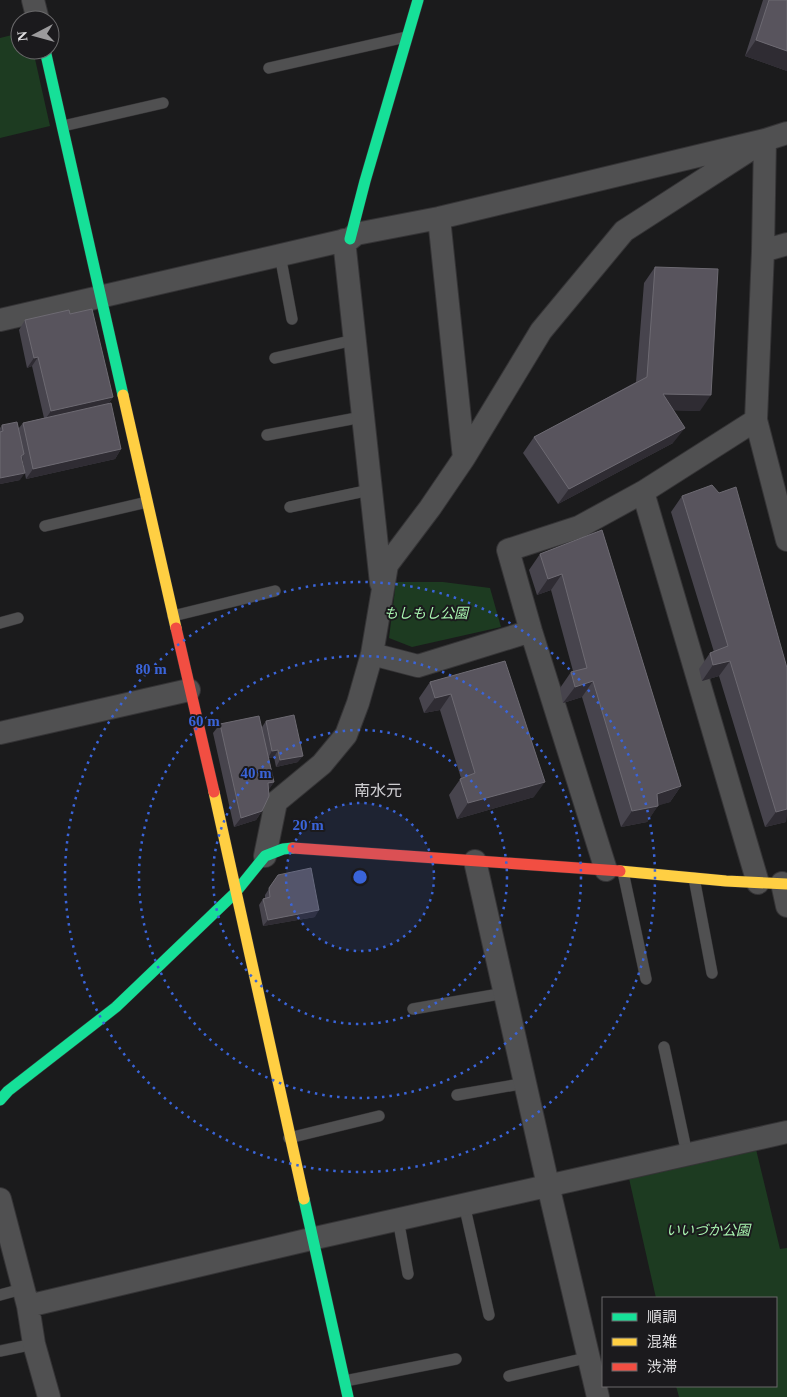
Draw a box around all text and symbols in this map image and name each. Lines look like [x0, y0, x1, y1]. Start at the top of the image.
north arrow [10, 10, 60, 60]
text: N [15, 30, 31, 42]
park label: もしもし公園 [384, 606, 470, 621]
text: 80 m [135, 661, 167, 677]
text: 60 m [188, 713, 220, 729]
text: 40 m [240, 765, 272, 781]
district label: 南水元 [354, 782, 402, 799]
text: 20 m [292, 817, 324, 833]
centre of rings [351, 868, 369, 886]
park label: いいづか公園 [666, 1223, 752, 1238]
legend [602, 1297, 777, 1387]
text: 順調 [647, 1309, 677, 1325]
text: 混雑 [647, 1334, 677, 1350]
text: 渋滞 [647, 1359, 677, 1375]

